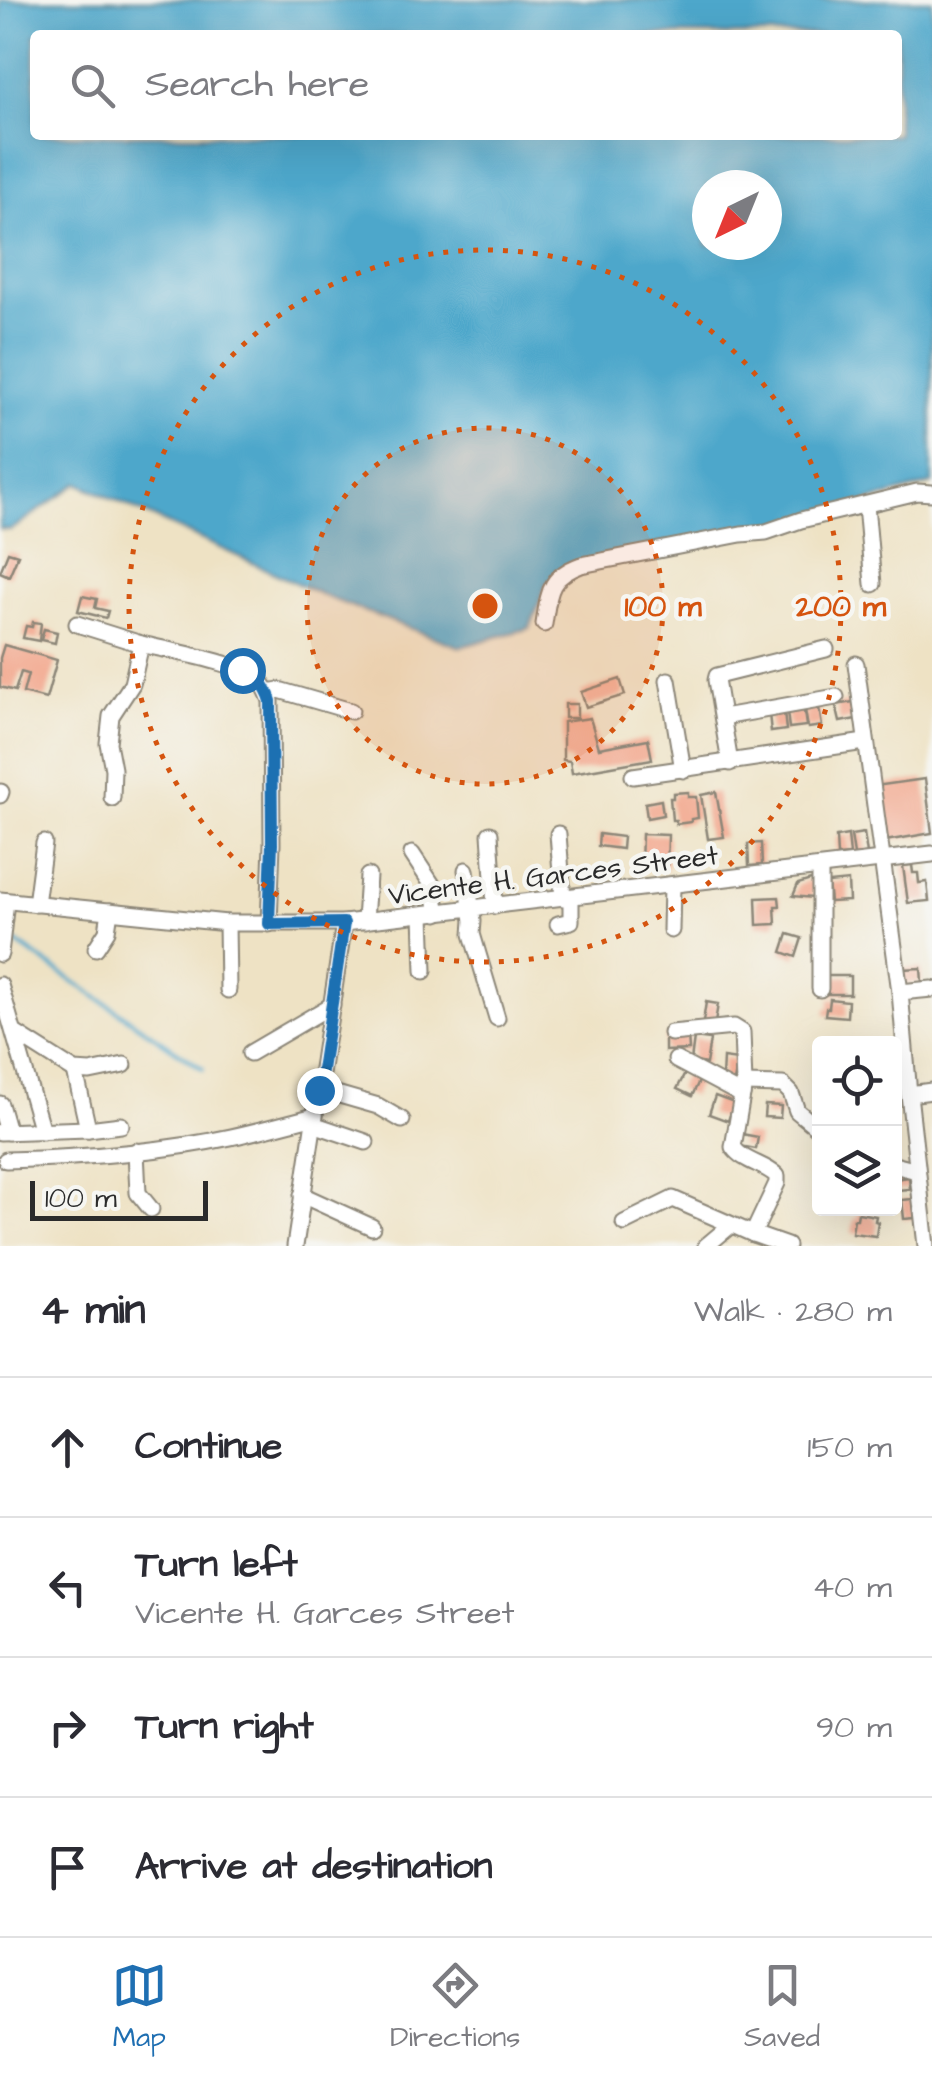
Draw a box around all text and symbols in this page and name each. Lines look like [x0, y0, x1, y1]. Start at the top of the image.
search box [30, 30, 902, 140]
icon: search [65, 58, 120, 113]
text: Search here [145, 59, 369, 111]
north arrow [692, 170, 782, 260]
text: 100 m [624, 586, 702, 628]
text: 200 m [795, 586, 887, 628]
centre of rings [467, 588, 503, 624]
route start [220, 648, 266, 694]
street label: Vicente H. Garces Street [386, 836, 721, 915]
map controls [812, 1036, 902, 1216]
button: locate [812, 1036, 902, 1126]
route end [297, 1068, 343, 1114]
button: layers [812, 1126, 902, 1216]
scale bar [30, 1176, 208, 1220]
text: 100 m [45, 1179, 117, 1218]
text: 4 min [40, 1282, 145, 1340]
text: Walk · 280 m [694, 1289, 892, 1334]
icon: ahead [40, 1420, 95, 1475]
text: Continue [135, 1421, 282, 1473]
text: 150 m [807, 1425, 892, 1470]
text: Turn left [135, 1539, 298, 1591]
icon: left [40, 1560, 95, 1615]
text: 40 m [812, 1565, 892, 1610]
text: Vicente H. Garces Street [135, 1591, 514, 1636]
icon: right [40, 1700, 95, 1755]
text: Turn right [135, 1701, 314, 1753]
text: 90 m [816, 1705, 892, 1750]
icon: arrive [40, 1840, 95, 1895]
text: Arrive at destination [135, 1841, 492, 1893]
tab: Map [112, 1958, 167, 2057]
tab: Directions [390, 1958, 520, 2057]
tab: Saved [744, 1958, 820, 2057]

